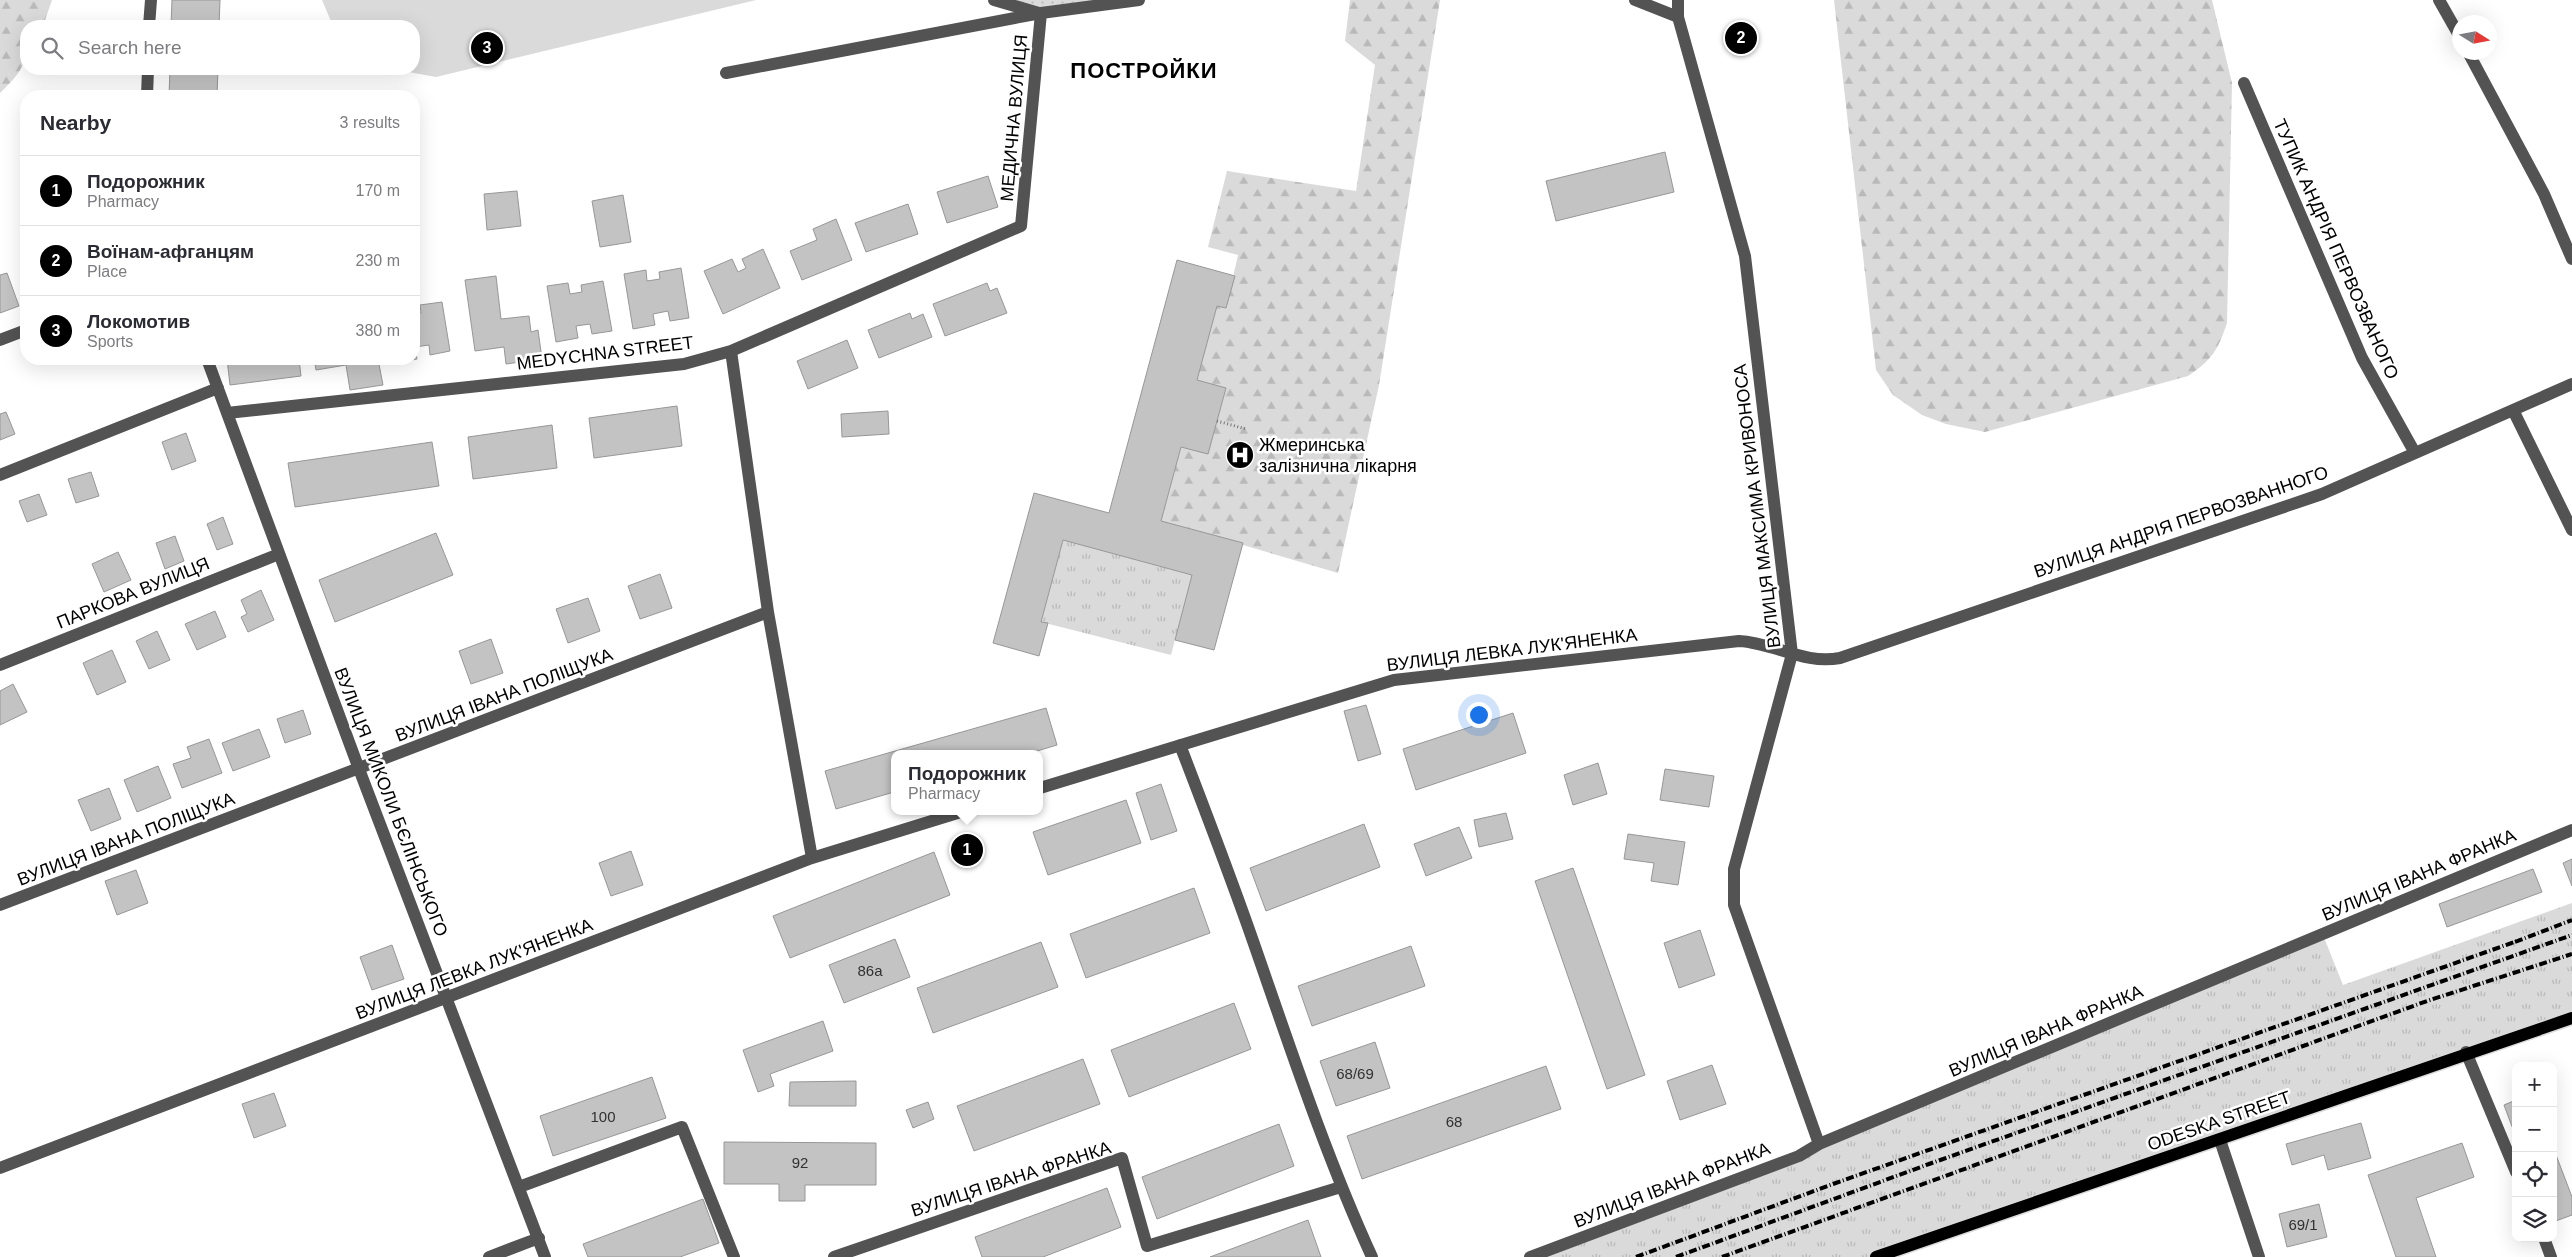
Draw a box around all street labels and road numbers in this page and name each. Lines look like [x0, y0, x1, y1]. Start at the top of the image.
street label: МЕДИЧНА ВУЛИЦЯ [997, 34, 1031, 202]
street label: ТУПИК АНДРІЯ ПЕРВОЗВАНОГО [2269, 116, 2403, 382]
street label: MEDYCHNA STREET [515, 332, 695, 374]
street label: ВУЛИЦЯ МАКСИМА КРИВОНОСА [1730, 363, 1784, 649]
street label: ВУЛИЦЯ АНДРІЯ ПЕРВОЗВАННОГО [2031, 462, 2331, 582]
street label: ПАРКОВА ВУЛИЦЯ [54, 553, 212, 633]
street label: ВУЛИЦЯ ЛЕВКА ЛУК'ЯНЕНКА [1386, 625, 1638, 675]
street label: ВУЛИЦЯ ІВАНА ПОЛІЩУКА [393, 644, 615, 746]
street label: ВУЛИЦЯ МИКОЛИ БЄЛІНСЬКОГО [330, 665, 452, 939]
street label: ВУЛИЦЯ ІВАНА ПОЛІЩУКА [15, 788, 237, 890]
street label: ВУЛИЦЯ ІВАНА ФРАНКА [2319, 825, 2519, 925]
street label: ВУЛИЦЯ ЛЕВКА ЛУК'ЯНЕНКА [353, 914, 595, 1024]
street label: ВУЛИЦЯ ІВАНА ФРАНКА [1946, 981, 2146, 1081]
street label: ODESKA STREET [2145, 1087, 2293, 1155]
street label: ВУЛИЦЯ ІВАНА ФРАНКА [909, 1137, 1113, 1221]
street label: ВУЛИЦЯ ІВАНА ФРАНКА [1571, 1138, 1773, 1232]

